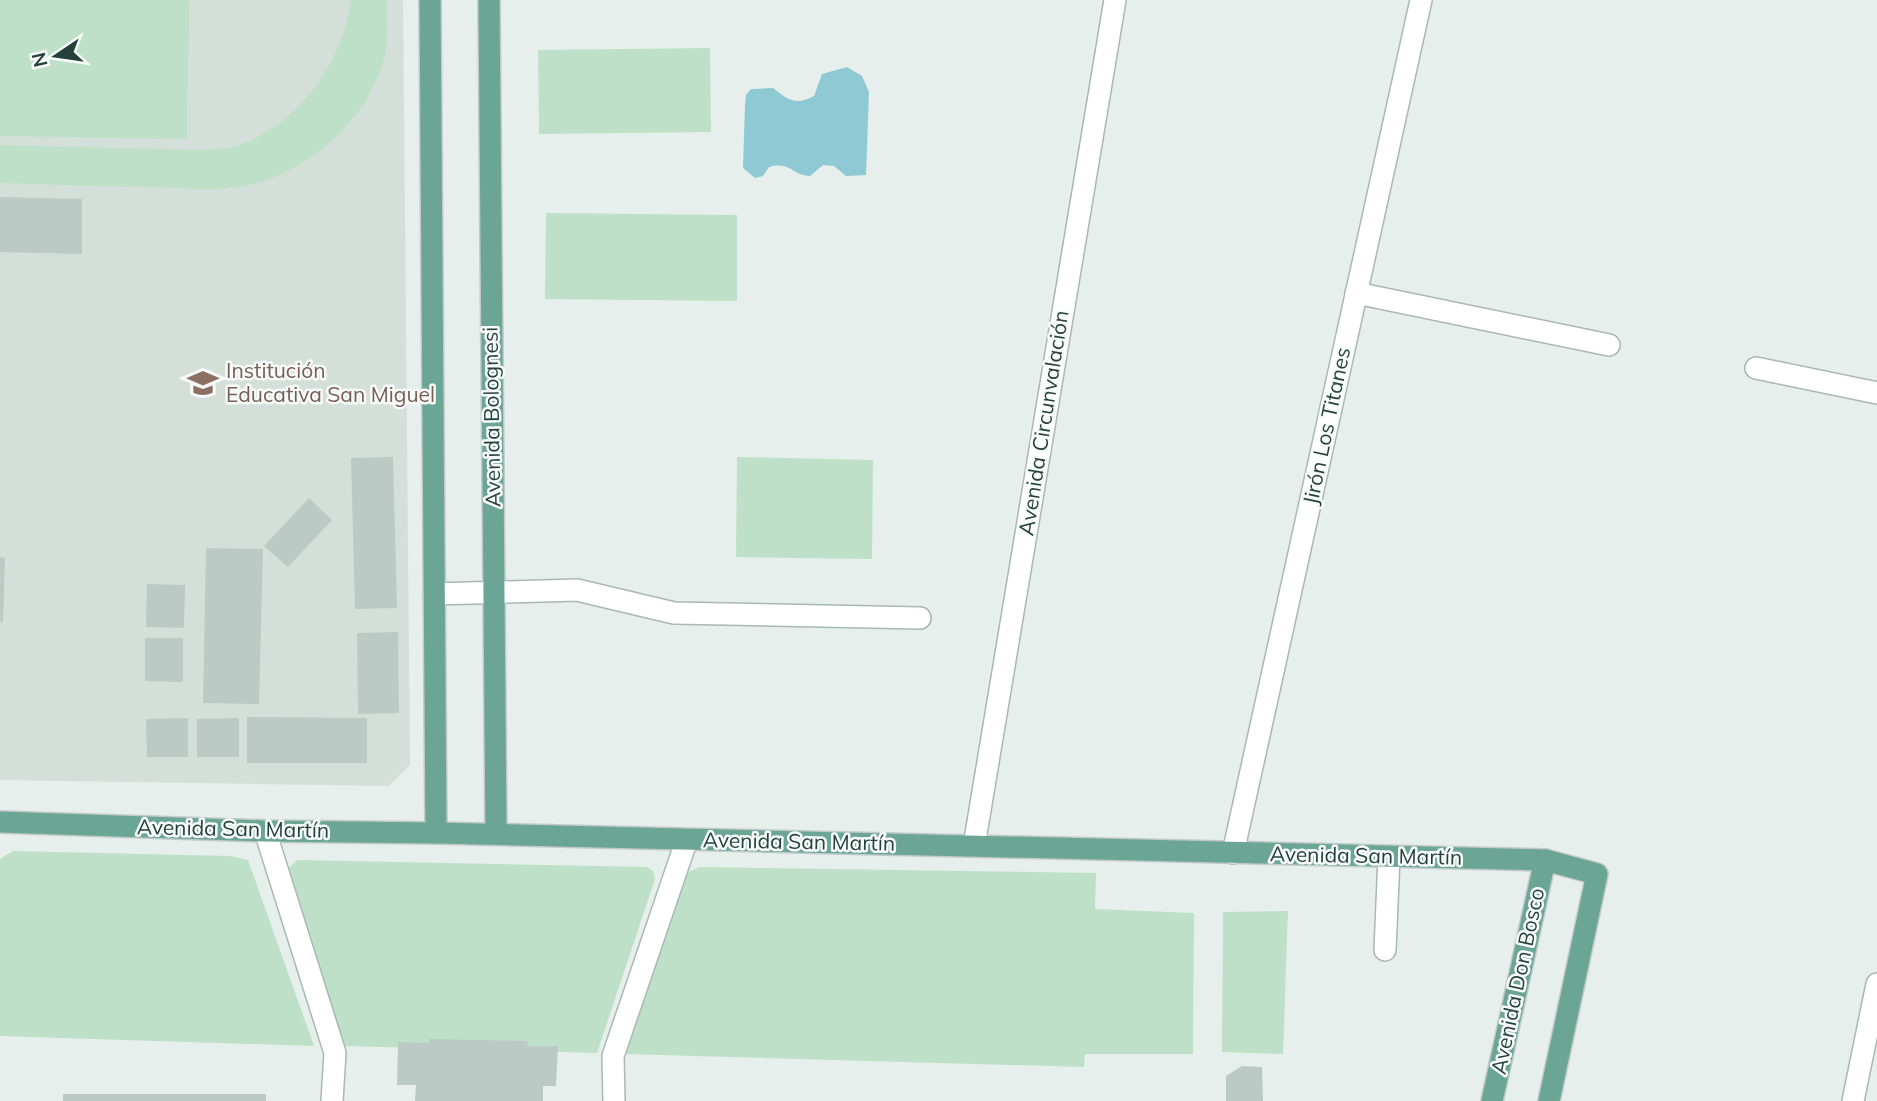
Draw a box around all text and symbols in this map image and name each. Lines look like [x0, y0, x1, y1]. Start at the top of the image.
north arrow [21, 21, 91, 91]
text: N [26, 50, 53, 70]
street label: Avenida Circunvalación [1012, 308, 1074, 537]
street label: Avenida Bolognesi [476, 327, 506, 507]
street label: Jirón Los Titanes [1297, 345, 1355, 507]
place label: Institución Educativa San Miguel [226, 357, 435, 407]
school or university icon: Institución Educativa San Miguel [186, 366, 220, 400]
street label: Avenida San Martín [137, 813, 329, 843]
street label: Avenida San Martín [703, 826, 895, 856]
street label: Avenida San Martín [1270, 840, 1462, 870]
street label: Avenida Don Bosco [1485, 885, 1549, 1076]

